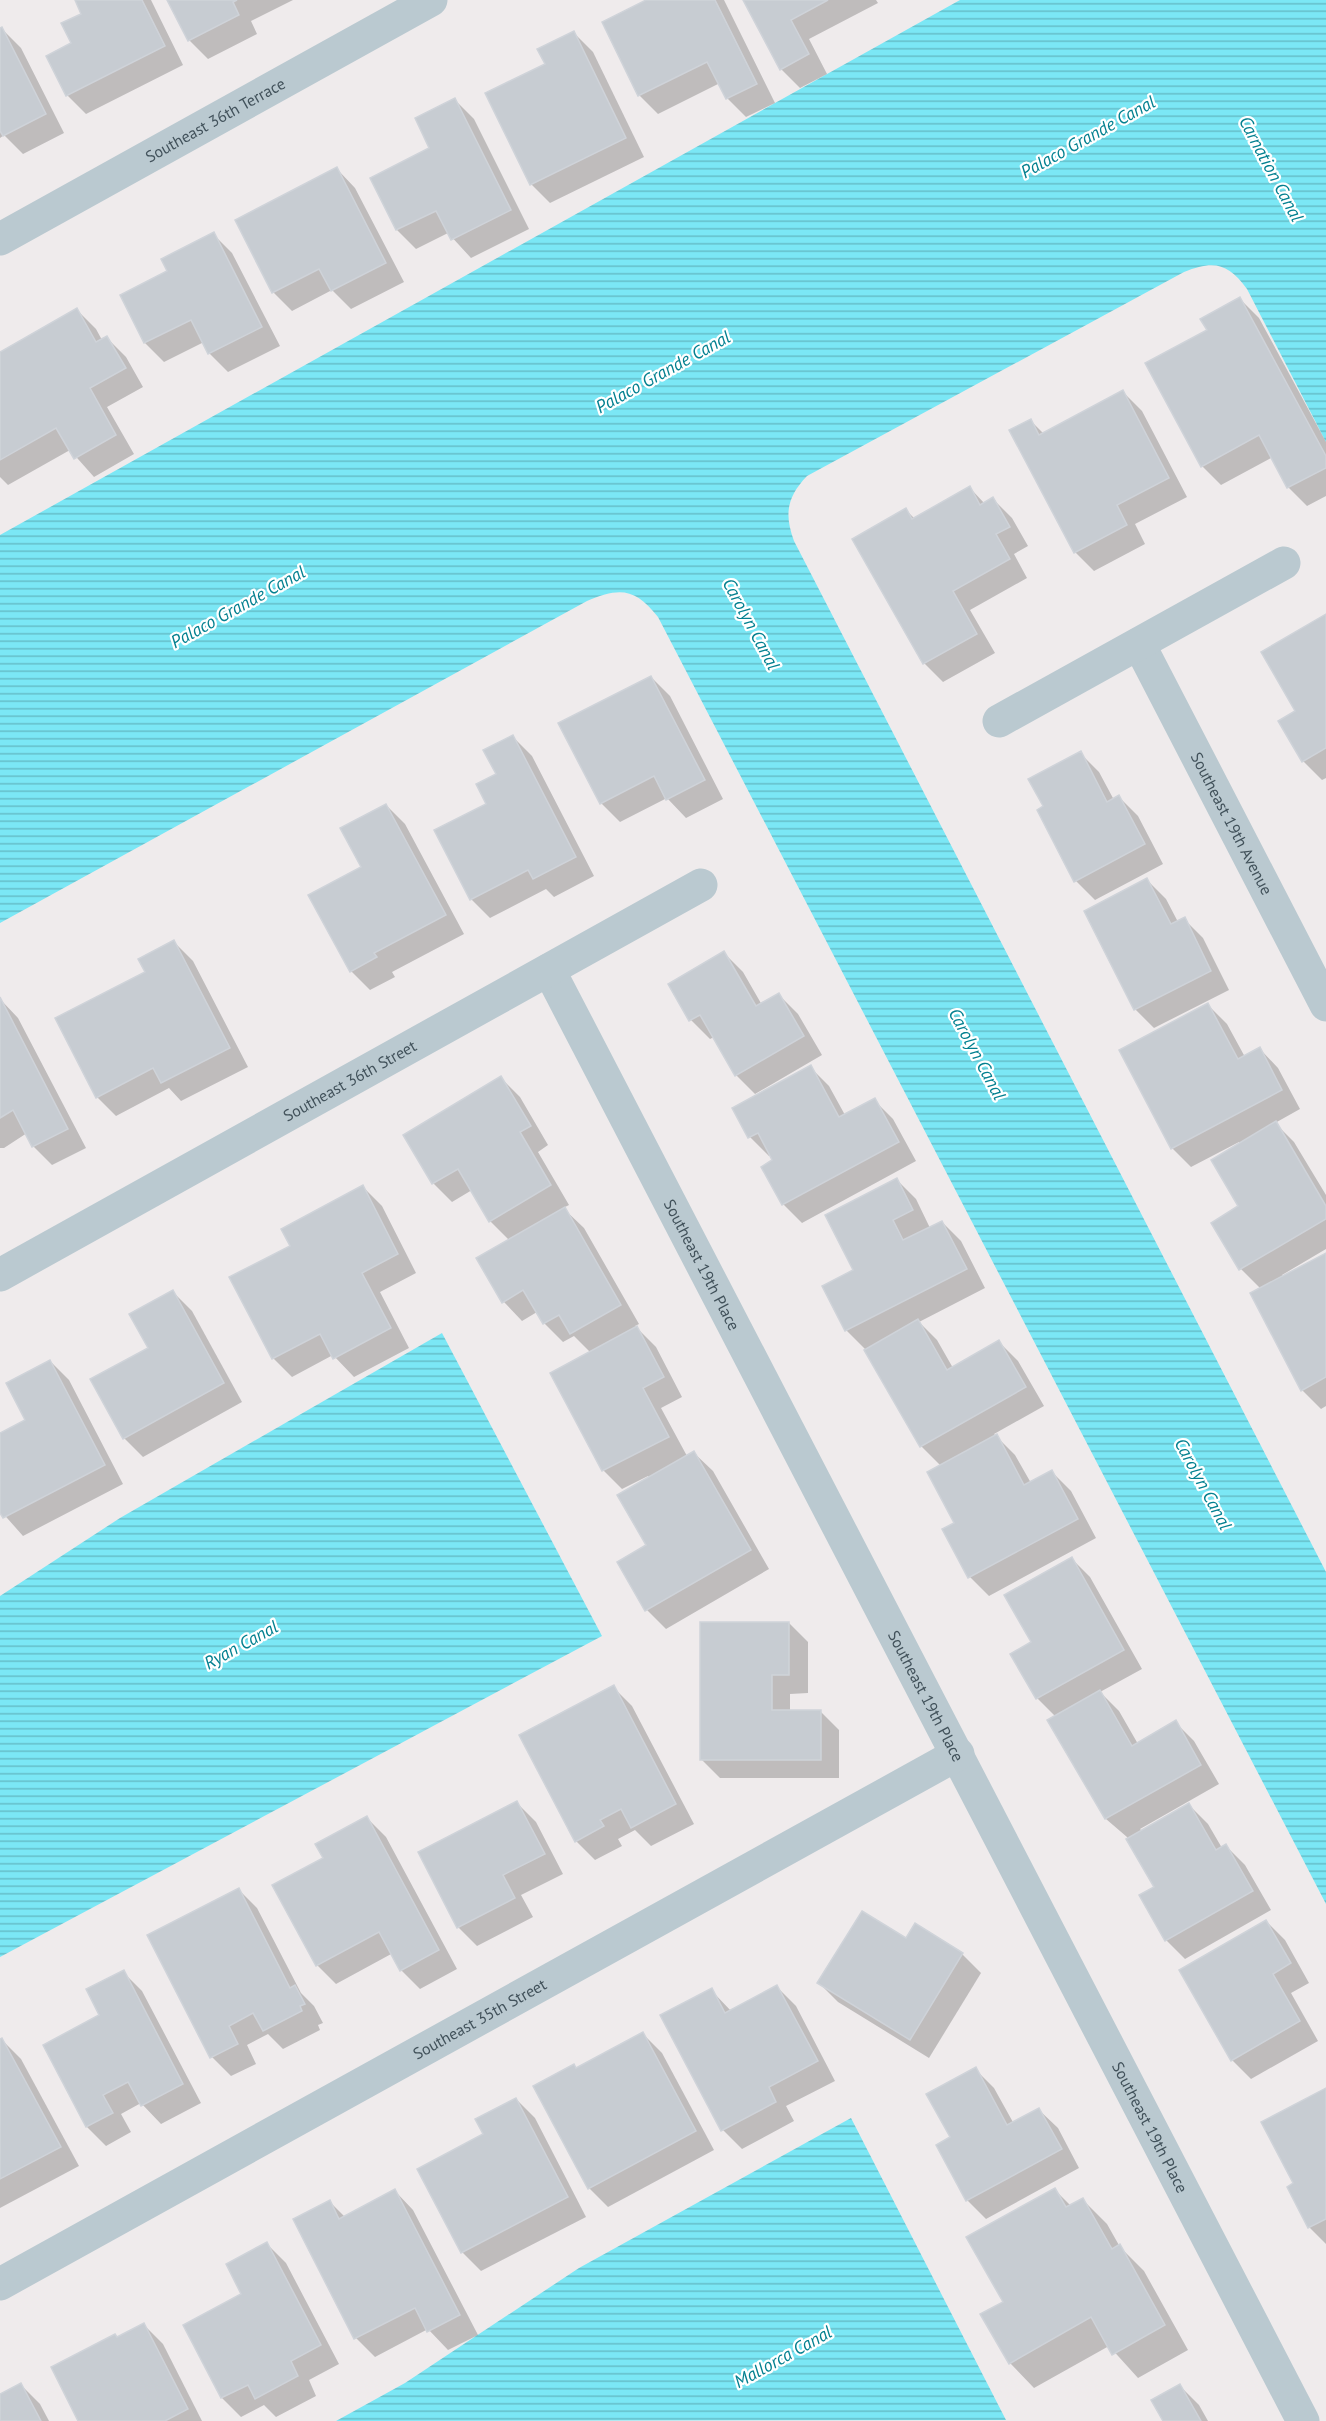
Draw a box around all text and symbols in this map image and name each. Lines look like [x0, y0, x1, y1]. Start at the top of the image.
street label: Southeast 36th Terrace [142, 73, 289, 166]
water label: Palaco Grande Canal [1016, 90, 1159, 183]
water label: Carnation Canal [1234, 112, 1309, 226]
water label: Palaco Grande Canal [591, 325, 734, 418]
water label: Palaco Grande Canal [166, 560, 309, 653]
water label: Carolyn Canal [718, 574, 785, 674]
street label: Southeast 19th Avenue [1187, 749, 1277, 898]
water label: Carolyn Canal [944, 1004, 1011, 1104]
street label: Southeast 36th Street [279, 1035, 420, 1126]
street label: Southeast 19th Place [660, 1196, 744, 1334]
water label: Carolyn Canal [1170, 1434, 1237, 1534]
water label: Ryan Canal [200, 1615, 282, 1674]
street label: Southeast 19th Place [884, 1627, 968, 1765]
street label: Southeast 35th Street [409, 1974, 550, 2064]
street label: Southeast 19th Place [1108, 2058, 1193, 2196]
water label: Mallorca Canal [730, 2320, 836, 2393]

